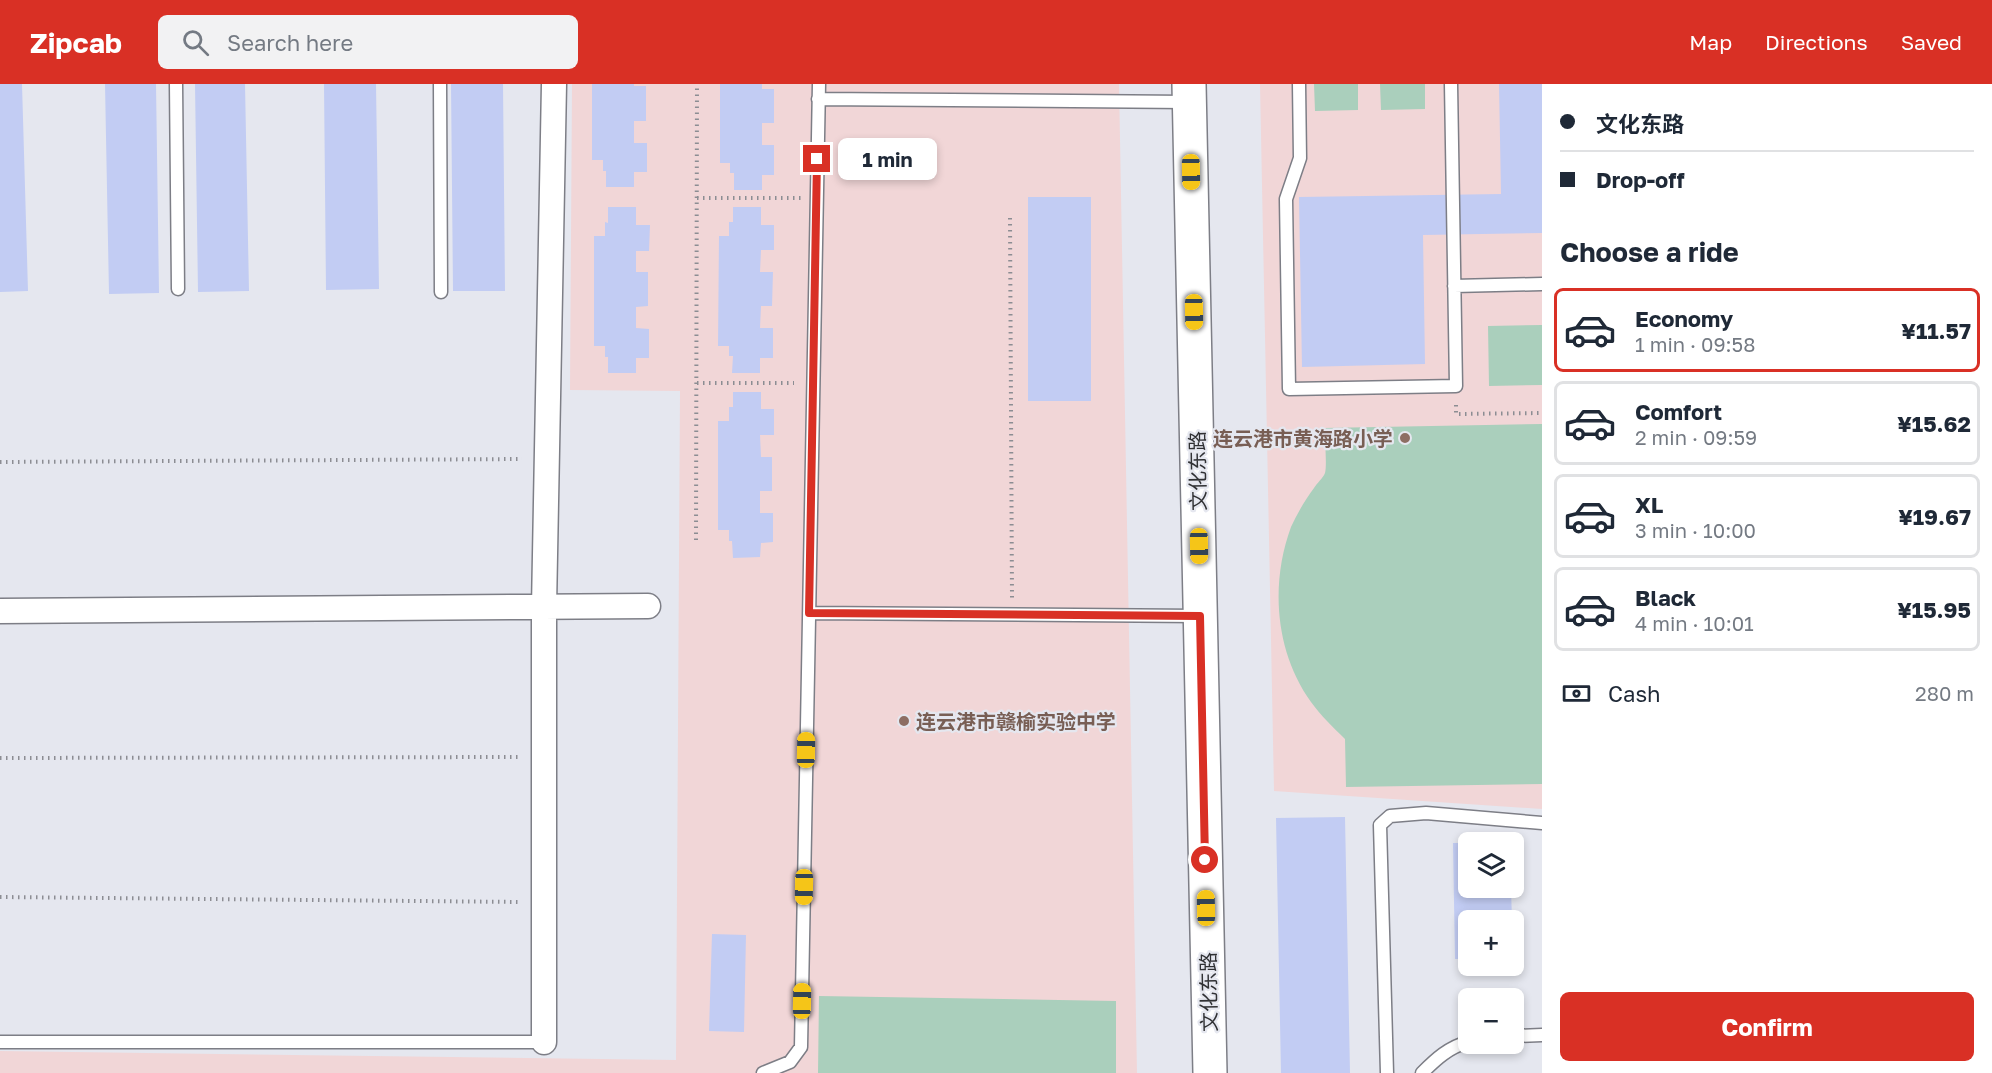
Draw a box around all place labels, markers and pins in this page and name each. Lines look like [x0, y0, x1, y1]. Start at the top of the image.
place label: 连云港市黄海路小学 [1213, 426, 1393, 450]
marker: 连云港市黄海路小学 [1398, 431, 1412, 445]
place label: 连云港市赣榆实验中学 [916, 709, 1116, 733]
marker: 连云港市赣榆实验中学 [897, 714, 911, 728]

